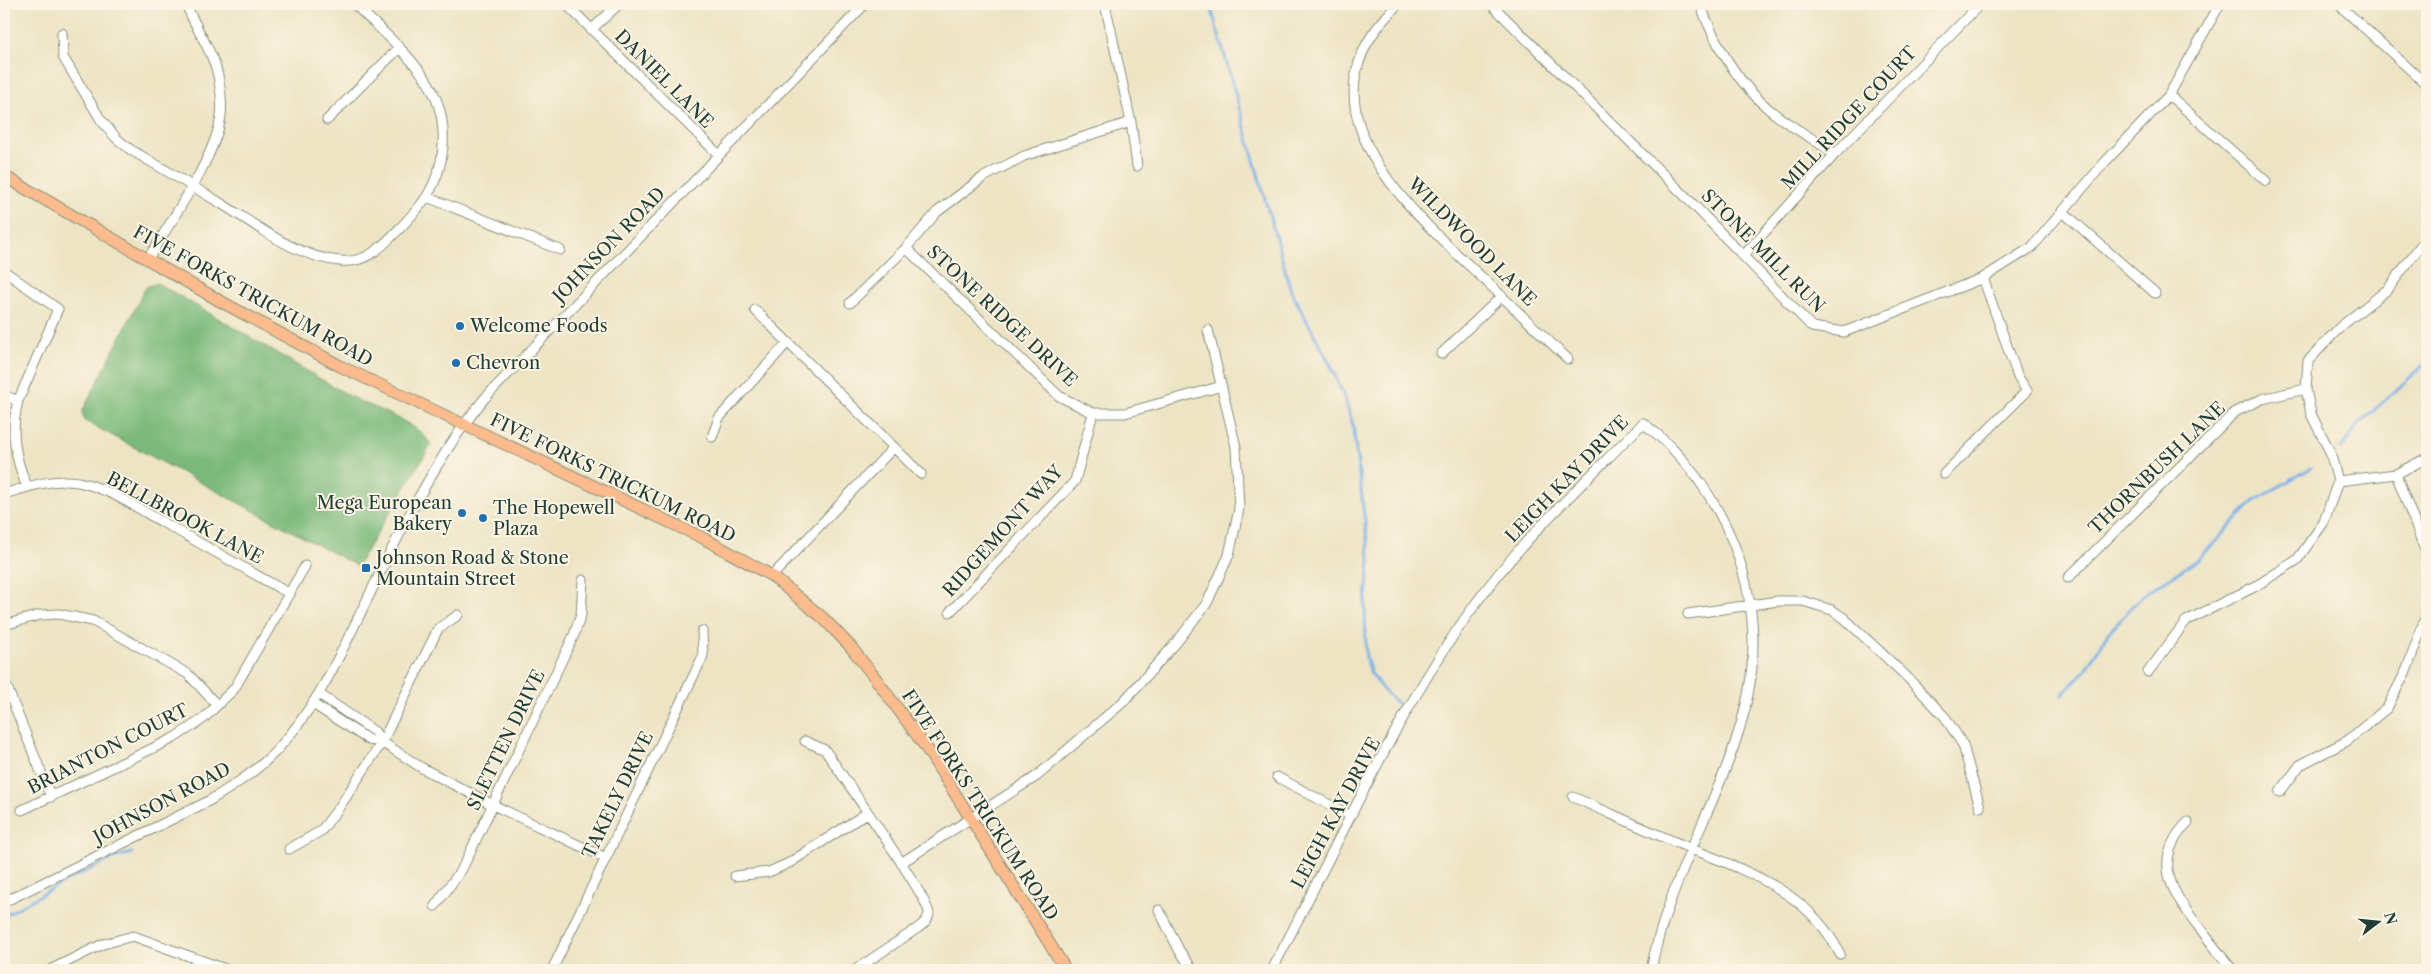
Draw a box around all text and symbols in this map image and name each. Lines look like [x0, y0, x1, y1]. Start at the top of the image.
street label: DANIEL LANE [610, 25, 718, 133]
street label: MILL RIDGE COURT [1777, 41, 1922, 194]
street label: WILDWOOD LANE [1402, 172, 1541, 311]
street label: JOHNSON ROAD [546, 183, 670, 309]
street label: STONE MILL RUN [1697, 185, 1829, 317]
street label: FIVE FORKS TRICKUM ROAD [129, 221, 377, 371]
street label: STONE RIDGE DRIVE [922, 241, 1082, 391]
place label: Welcome Foods [469, 315, 608, 337]
marker: Welcome Foods [454, 320, 466, 332]
place label: Chevron [466, 352, 540, 374]
marker: Chevron [450, 357, 462, 369]
street label: THORNBUSH LANE [2084, 397, 2230, 539]
street label: FIVE FORKS TRICKUM ROAD [487, 409, 739, 547]
street label: LEIGH KAY DRIVE [1501, 411, 1633, 547]
street label: RIDGEMONT WAY [938, 460, 1069, 601]
street label: BELLBROOK LANE [103, 467, 267, 569]
place label: Mega European Bakery [317, 492, 453, 535]
place label: The Hopewell Plaza [493, 497, 615, 540]
marker: Mega European Bakery [456, 507, 468, 519]
marker: The Hopewell Plaza [477, 512, 489, 524]
place label: Johnson Road & Stone Mountain Street [373, 547, 569, 590]
marker: Johnson Road & Stone Mountain Street [360, 562, 372, 574]
street label: SLETTEN DRIVE [462, 666, 550, 814]
street label: FIVE FORKS TRICKUM ROAD [897, 686, 1063, 924]
street label: BRIANTON COURT [24, 699, 193, 799]
street label: TAKELY DRIVE [578, 728, 658, 862]
street label: LEIGH KAY DRIVE [1287, 734, 1385, 892]
street label: JOHNSON ROAD [87, 758, 234, 850]
north arrow [2354, 896, 2404, 946]
text: N [2380, 910, 2401, 927]

